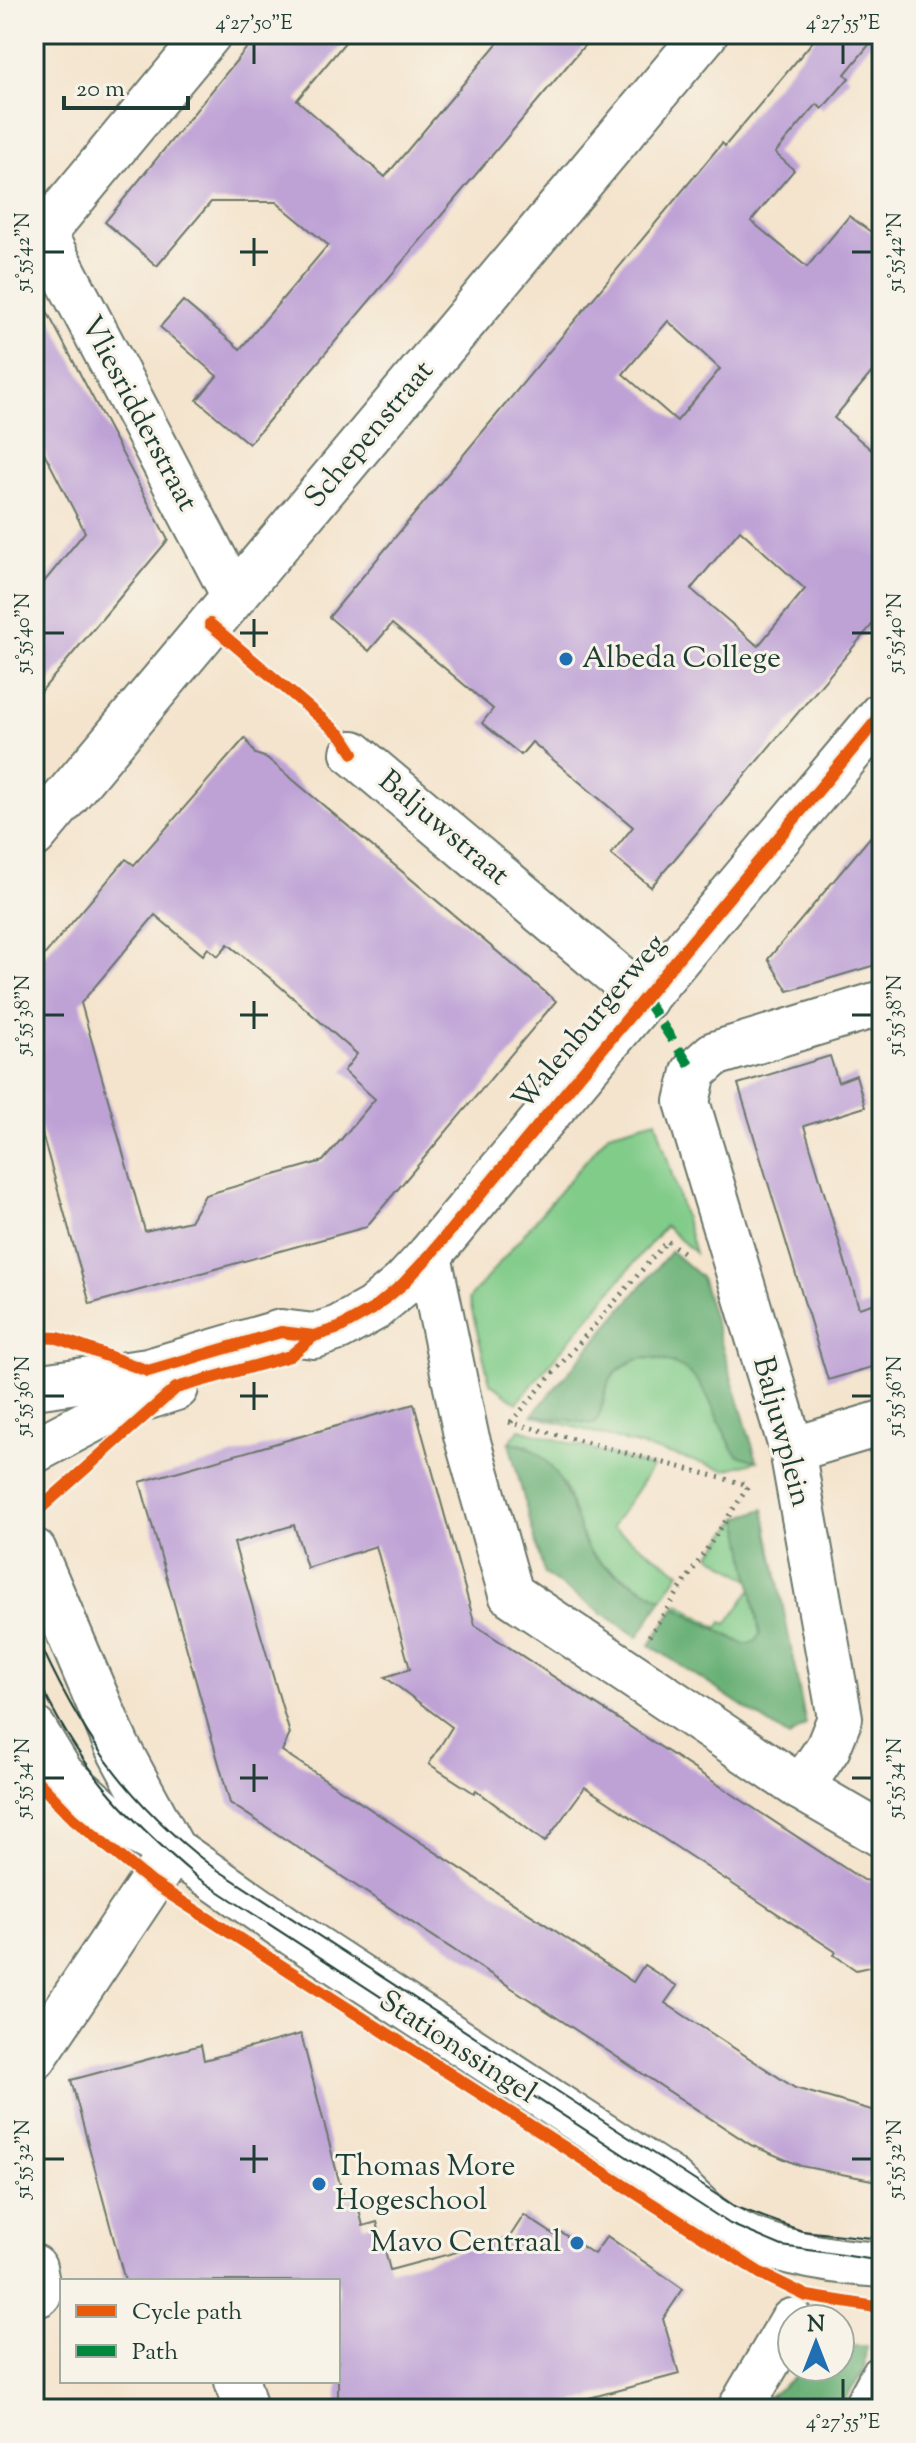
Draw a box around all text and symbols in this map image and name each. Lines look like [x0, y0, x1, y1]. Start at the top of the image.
text: 4°27'50"E [215, 10, 293, 39]
text: 4°27'55"E [806, 10, 880, 39]
scale bar [64, 60, 188, 110]
text: 20 m [76, 73, 125, 107]
text: 51°55'42"N [10, 212, 39, 293]
text: 51°55'42"N [882, 212, 911, 293]
street label: Vliesridderstraat [68, 309, 208, 519]
street label: Schepenstraat [295, 352, 445, 518]
text: 51°55'40"N [10, 593, 39, 674]
text: 51°55'40"N [882, 593, 911, 674]
place label: Albeda College [582, 638, 781, 681]
marker: Albeda College [557, 650, 575, 668]
street label: Baljuwstraat [368, 761, 518, 897]
street label: Walenburgerweg [503, 925, 677, 1121]
text: 51°55'38"N [10, 975, 39, 1056]
text: 51°55'38"N [882, 975, 911, 1056]
street label: Baljuwplein [740, 1352, 822, 1512]
text: 51°55'36"N [10, 1356, 39, 1437]
text: 51°55'36"N [882, 1356, 911, 1437]
text: 51°55'34"N [10, 1738, 39, 1819]
text: 51°55'34"N [882, 1738, 911, 1819]
street label: Stationssingel [370, 1981, 544, 2115]
text: 51°55'32"N [10, 2119, 39, 2200]
text: 51°55'32"N [882, 2119, 911, 2200]
place label: Thomas More Hogeschool [335, 2146, 515, 2223]
marker: Thomas More Hogeschool [310, 2175, 328, 2193]
place label: Mavo Centraal [370, 2222, 561, 2265]
marker: Mavo Centraal [568, 2234, 586, 2252]
legend [60, 2279, 340, 2383]
text: Cycle path [132, 2296, 242, 2330]
north arrow [776, 2303, 856, 2383]
text: N [807, 2310, 825, 2342]
text: Path [132, 2336, 178, 2370]
text: 4°27'55"E [806, 2409, 880, 2438]

